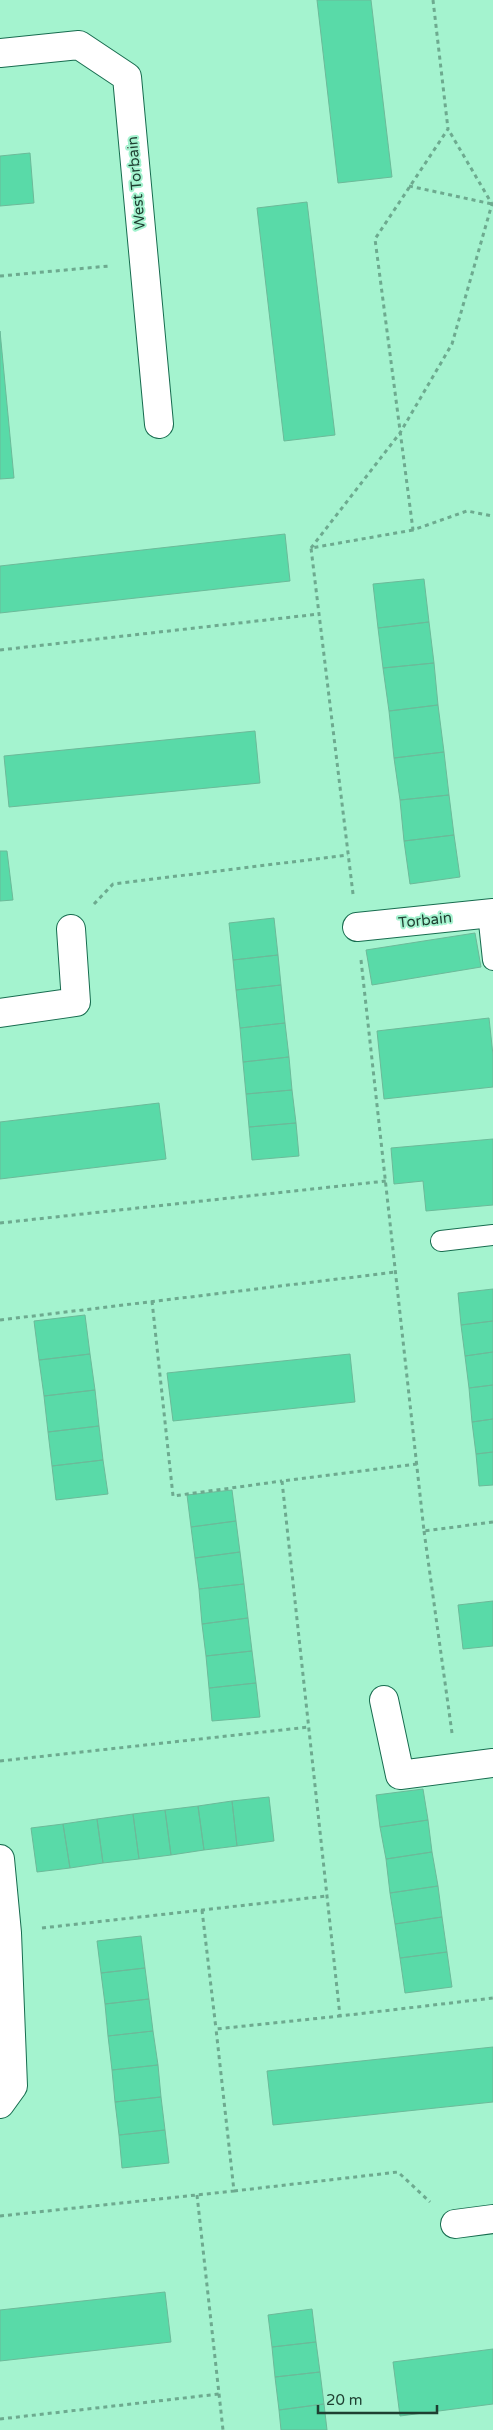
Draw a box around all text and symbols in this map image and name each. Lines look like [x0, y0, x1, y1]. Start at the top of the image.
street label: West Torbain [123, 136, 149, 230]
street label: Torbain [397, 908, 453, 932]
scale bar [318, 2382, 437, 2414]
text: 20 m [326, 2391, 363, 2409]

